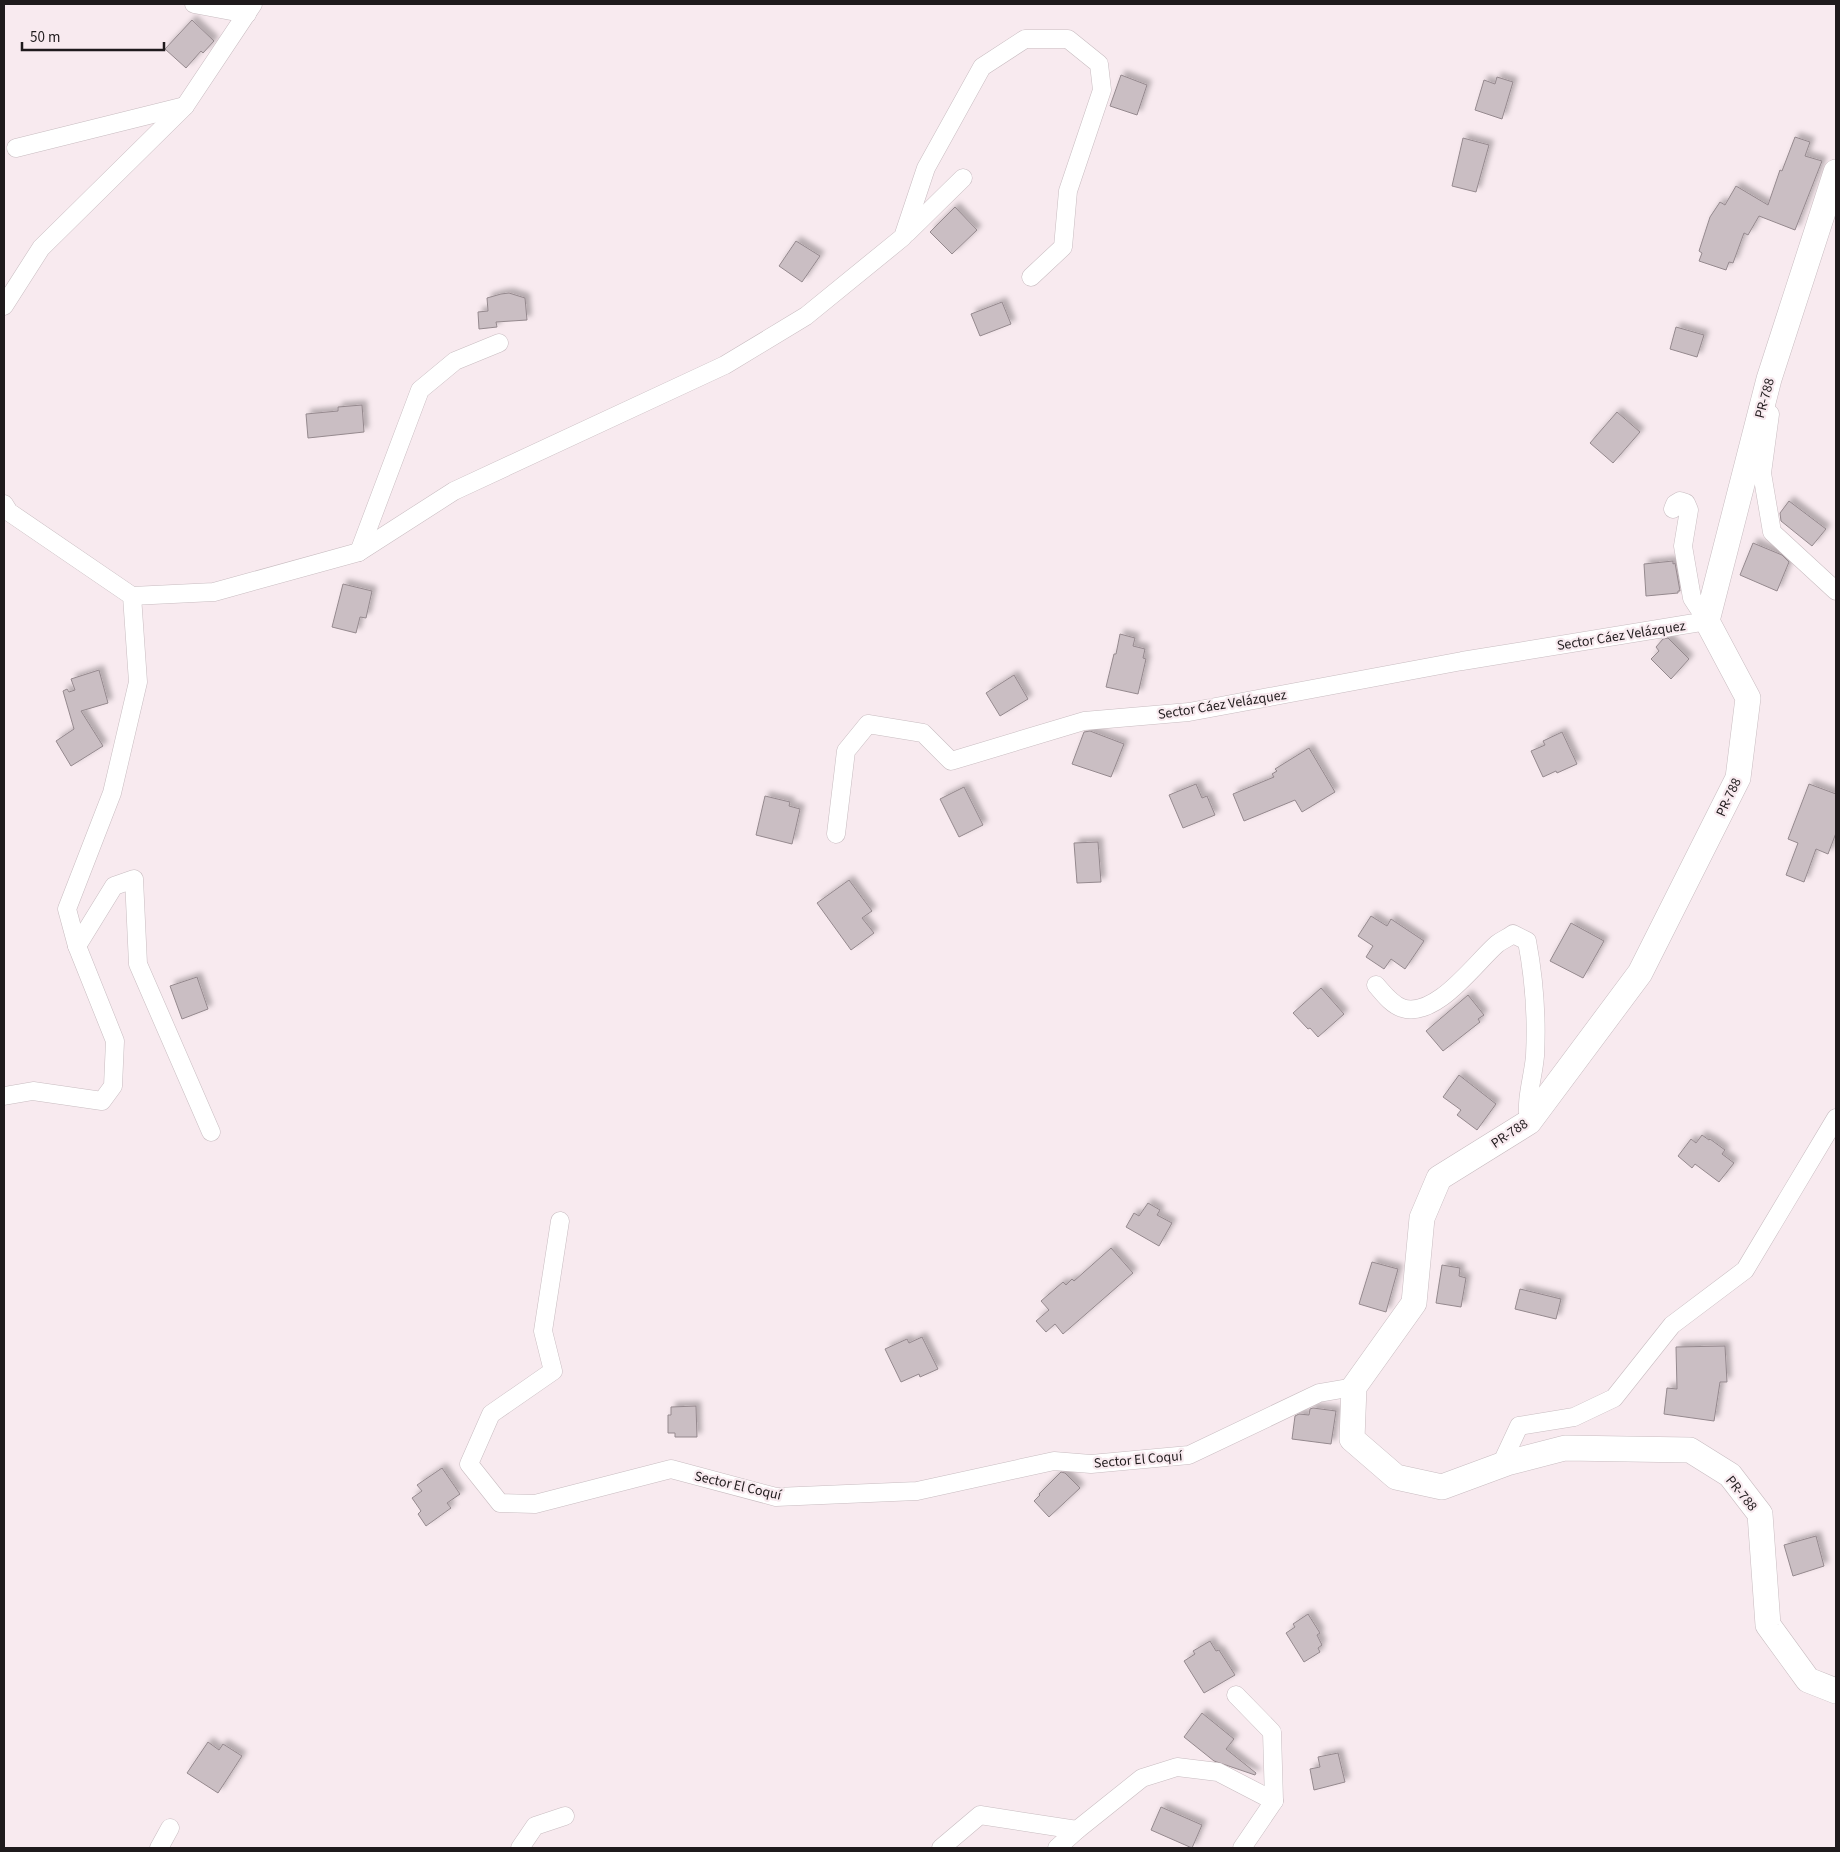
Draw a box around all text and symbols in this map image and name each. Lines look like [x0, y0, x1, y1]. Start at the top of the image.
scale bar [22, 20, 165, 52]
text: 50 m [30, 27, 60, 48]
street label: PR-788 [1750, 376, 1780, 420]
street label: Sector Cáez Velázquez [1555, 616, 1687, 656]
street label: Sector Cáez Velázquez [1156, 685, 1288, 725]
street label: PR-788 [1711, 775, 1747, 820]
street label: PR-788 [1487, 1114, 1532, 1153]
street label: Sector El Coquí [1093, 1446, 1184, 1474]
street label: Sector El Coquí [692, 1466, 784, 1506]
street label: PR-788 [1721, 1472, 1762, 1516]

